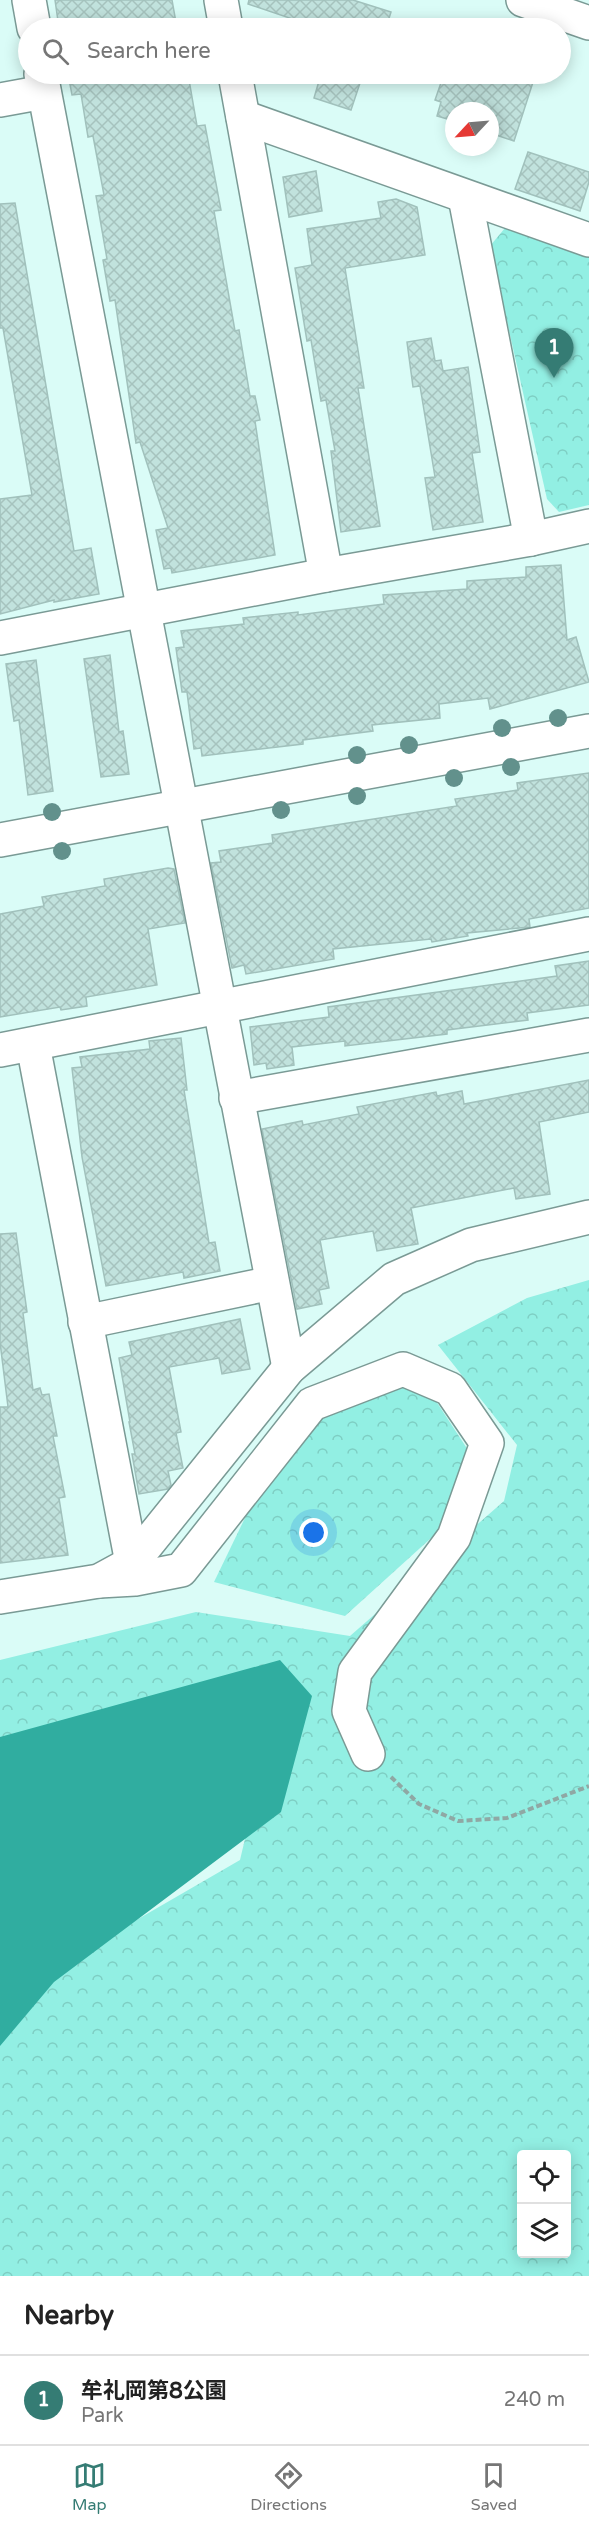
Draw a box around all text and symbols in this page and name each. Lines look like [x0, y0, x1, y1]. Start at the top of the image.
search box [18, 18, 571, 84]
icon: search [39, 35, 72, 68]
text: Search here [87, 38, 211, 64]
north arrow [445, 102, 499, 156]
pin: 1 [534, 328, 574, 378]
your location [299, 1518, 328, 1547]
map controls [517, 2150, 571, 2258]
button: locate [517, 2150, 571, 2204]
button: layers [517, 2204, 571, 2258]
text: Nearby [24, 2300, 114, 2331]
text: 牟礼岡第8公園 [81, 2378, 227, 2404]
text: 1 [37, 2388, 50, 2412]
text: 240 m [504, 2388, 565, 2412]
text: Park [81, 2404, 124, 2428]
tab: Map [72, 2459, 106, 2515]
tab: Directions [250, 2459, 327, 2515]
tab: Saved [471, 2459, 517, 2515]

